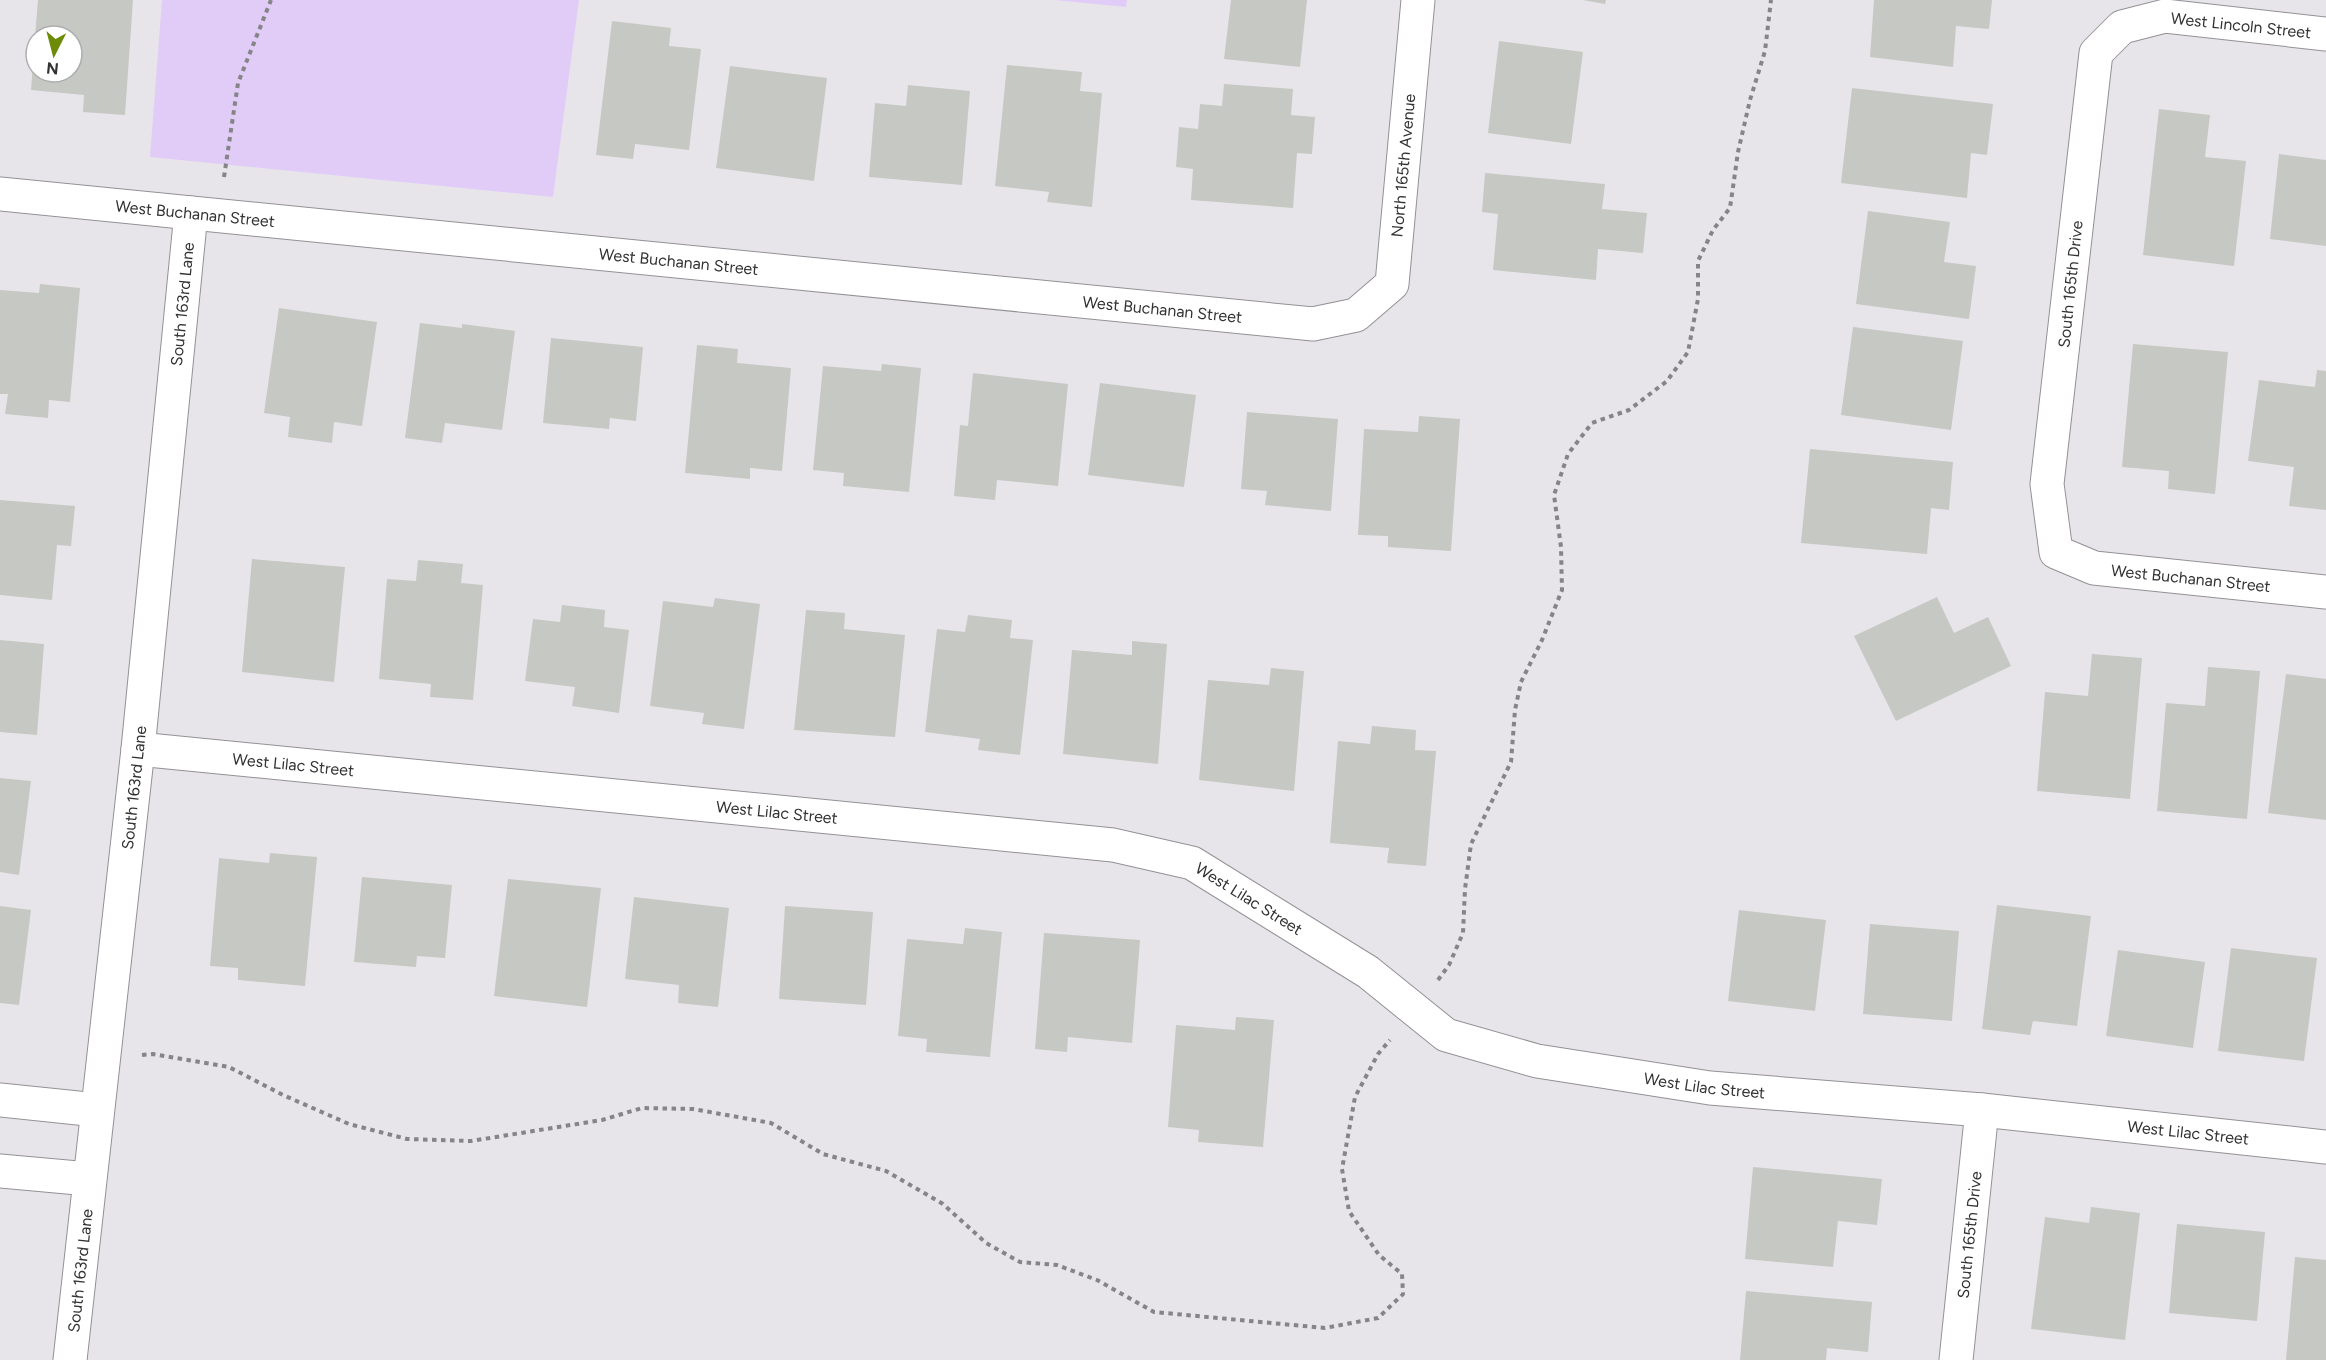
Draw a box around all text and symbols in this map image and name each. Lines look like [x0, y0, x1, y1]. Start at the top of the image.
street label: West Lincoln Street [2170, 9, 2312, 42]
north arrow [24, 24, 84, 84]
text: N [45, 58, 60, 79]
street label: North 165th Avenue [1387, 93, 1419, 238]
street label: West Buchanan Street [114, 196, 276, 231]
street label: South 165th Drive [2054, 219, 2087, 349]
street label: South 163rd Lane [167, 241, 198, 367]
street label: West Buchanan Street [598, 244, 759, 279]
street label: West Buchanan Street [1082, 292, 1243, 327]
street label: West Buchanan Street [2110, 561, 2271, 596]
street label: South 163rd Lane [118, 725, 150, 850]
street label: West Lilac Street [231, 749, 355, 780]
street label: West Lilac Street [715, 797, 839, 828]
street label: West Lilac Street [1192, 859, 1306, 939]
street label: West Lilac Street [1642, 1069, 1766, 1102]
street label: West Lilac Street [2126, 1117, 2250, 1149]
street label: South 165th Drive [1953, 1170, 1986, 1299]
street label: South 163rd Lane [64, 1208, 97, 1333]

